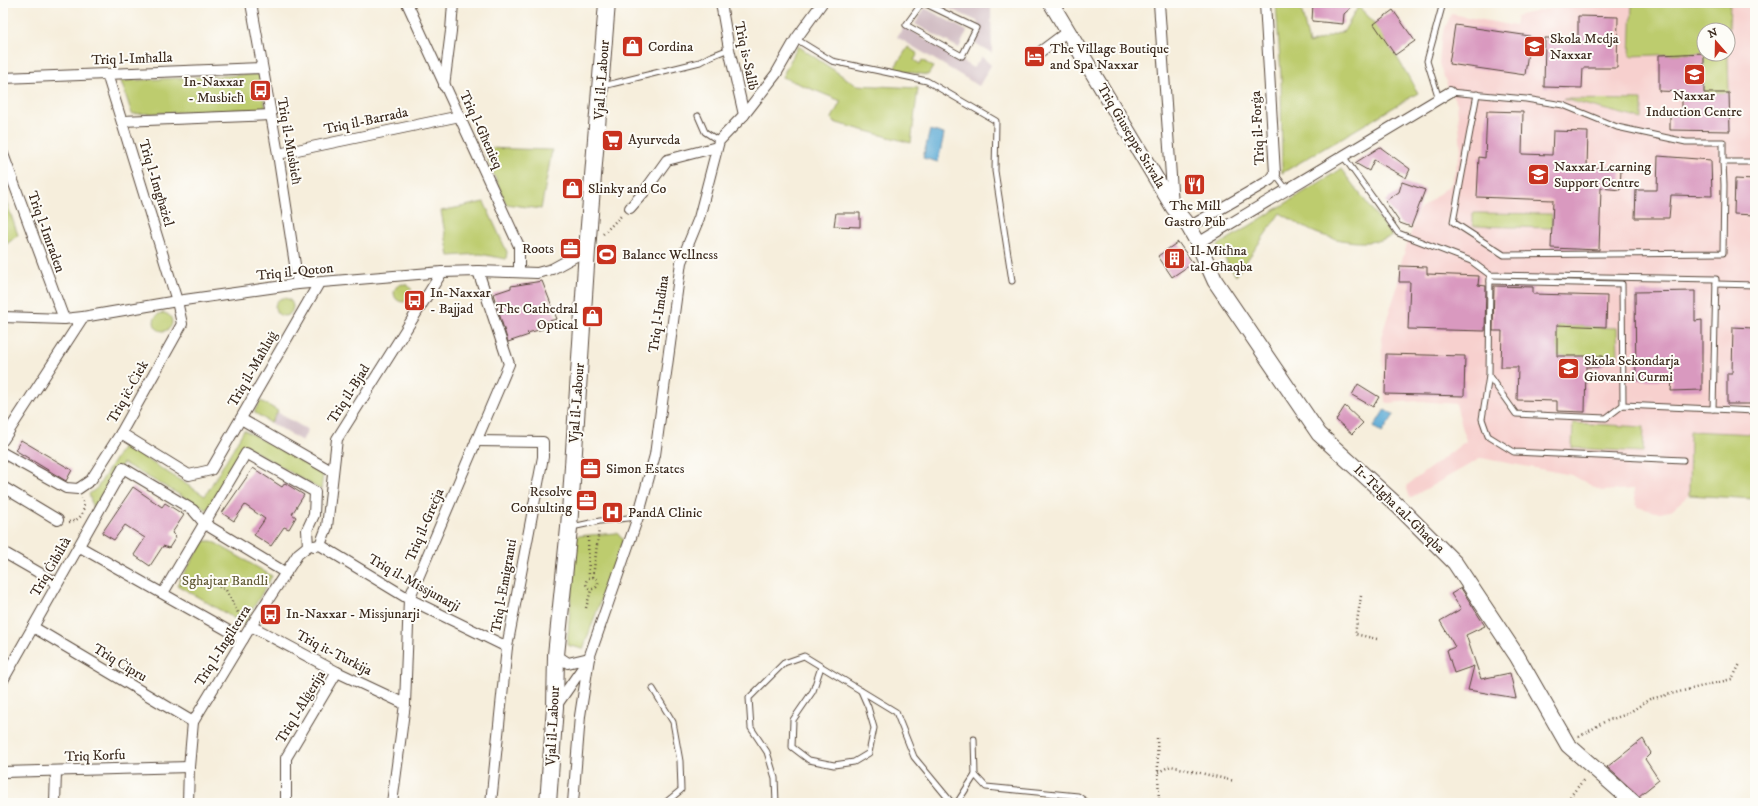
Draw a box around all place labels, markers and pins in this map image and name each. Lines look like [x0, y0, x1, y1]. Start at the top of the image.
place label: Skola Medja Naxxar [1550, 30, 1619, 64]
shop icon: Cordina [620, 34, 646, 60]
school or university icon: Skola Medja Naxxar [1522, 34, 1548, 60]
place label: Cordina [648, 38, 693, 56]
place label: The Village Boutique and Spa Naxxar [1050, 40, 1169, 74]
hotel icon: The Village Boutique and Spa Naxxar [1022, 44, 1048, 70]
school or university icon: Naxxar Induction Centre [1681, 61, 1707, 87]
place label: In-Naxxar - Musbieħ [183, 73, 245, 107]
bus stop icon: In-Naxxar - Musbieħ [247, 77, 273, 103]
place label: Naxxar Induction Centre [1646, 87, 1742, 121]
supermarket icon: Ayurveda [600, 127, 626, 153]
place label: Ayurveda [628, 131, 680, 149]
place label: Naxxar Learning Support Centre [1554, 158, 1651, 192]
school or university icon: Naxxar Learning Support Centre [1525, 162, 1551, 188]
restaurant icon: The Mill Gastro Pub [1182, 171, 1208, 197]
shop icon: Slinky and Co [559, 176, 585, 202]
place label: Slinky and Co [588, 180, 667, 198]
place label: The Mill Gastro Pub [1164, 197, 1226, 231]
office icon: Roots [557, 236, 583, 262]
place label: Roots [522, 240, 554, 258]
sports icon: Balance Wellness [593, 242, 619, 268]
place label: Il-Mitħna tal-Għaqba [1190, 242, 1253, 276]
place label: Balance Wellness [622, 246, 718, 264]
building icon: Il-Mitħna tal-Għaqba [1162, 246, 1188, 272]
place label: In-Naxxar - Bajjad [430, 284, 492, 318]
bus stop icon: In-Naxxar - Bajjad [401, 288, 427, 314]
place label: The Cathedral Optical [496, 300, 579, 334]
shop icon: The Cathedral Optical [580, 304, 606, 330]
place label: Skola Sekondarja Giovanni Curmi [1584, 352, 1680, 386]
school or university icon: Skola Sekondarja Giovanni Curmi [1556, 356, 1582, 382]
office icon: Simon Estates [577, 456, 603, 482]
place label: Simon Estates [606, 460, 685, 478]
place label: Resolve Consulting [511, 483, 572, 517]
office icon: Resolve Consulting [574, 487, 600, 513]
hospital icon: PandA Clinic [599, 500, 625, 526]
place label: PandA Clinic [628, 504, 702, 522]
bus stop icon: In-Naxxar - Missjunarji [257, 601, 283, 627]
place label: In-Naxxar - Missjunarji [286, 605, 420, 623]

